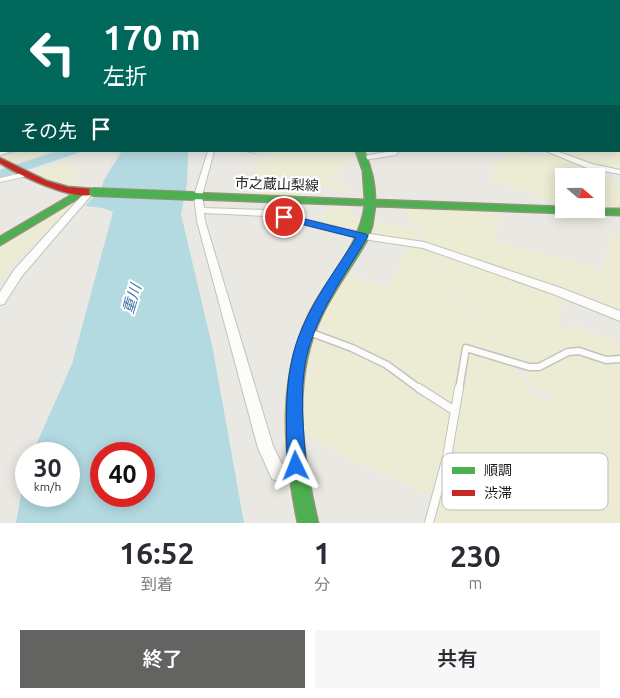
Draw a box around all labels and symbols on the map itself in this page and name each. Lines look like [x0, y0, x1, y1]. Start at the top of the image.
north arrow [555, 168, 605, 218]
street label: 市之蔵山梨線 [235, 175, 319, 193]
pin [263, 196, 305, 238]
water label: 重川 [119, 280, 145, 316]
position arrow [269, 439, 321, 491]
speed limit sign: 40 [90, 442, 155, 507]
legend [442, 453, 608, 510]
text: 順調 [484, 462, 512, 478]
text: 渋滞 [484, 485, 512, 501]

